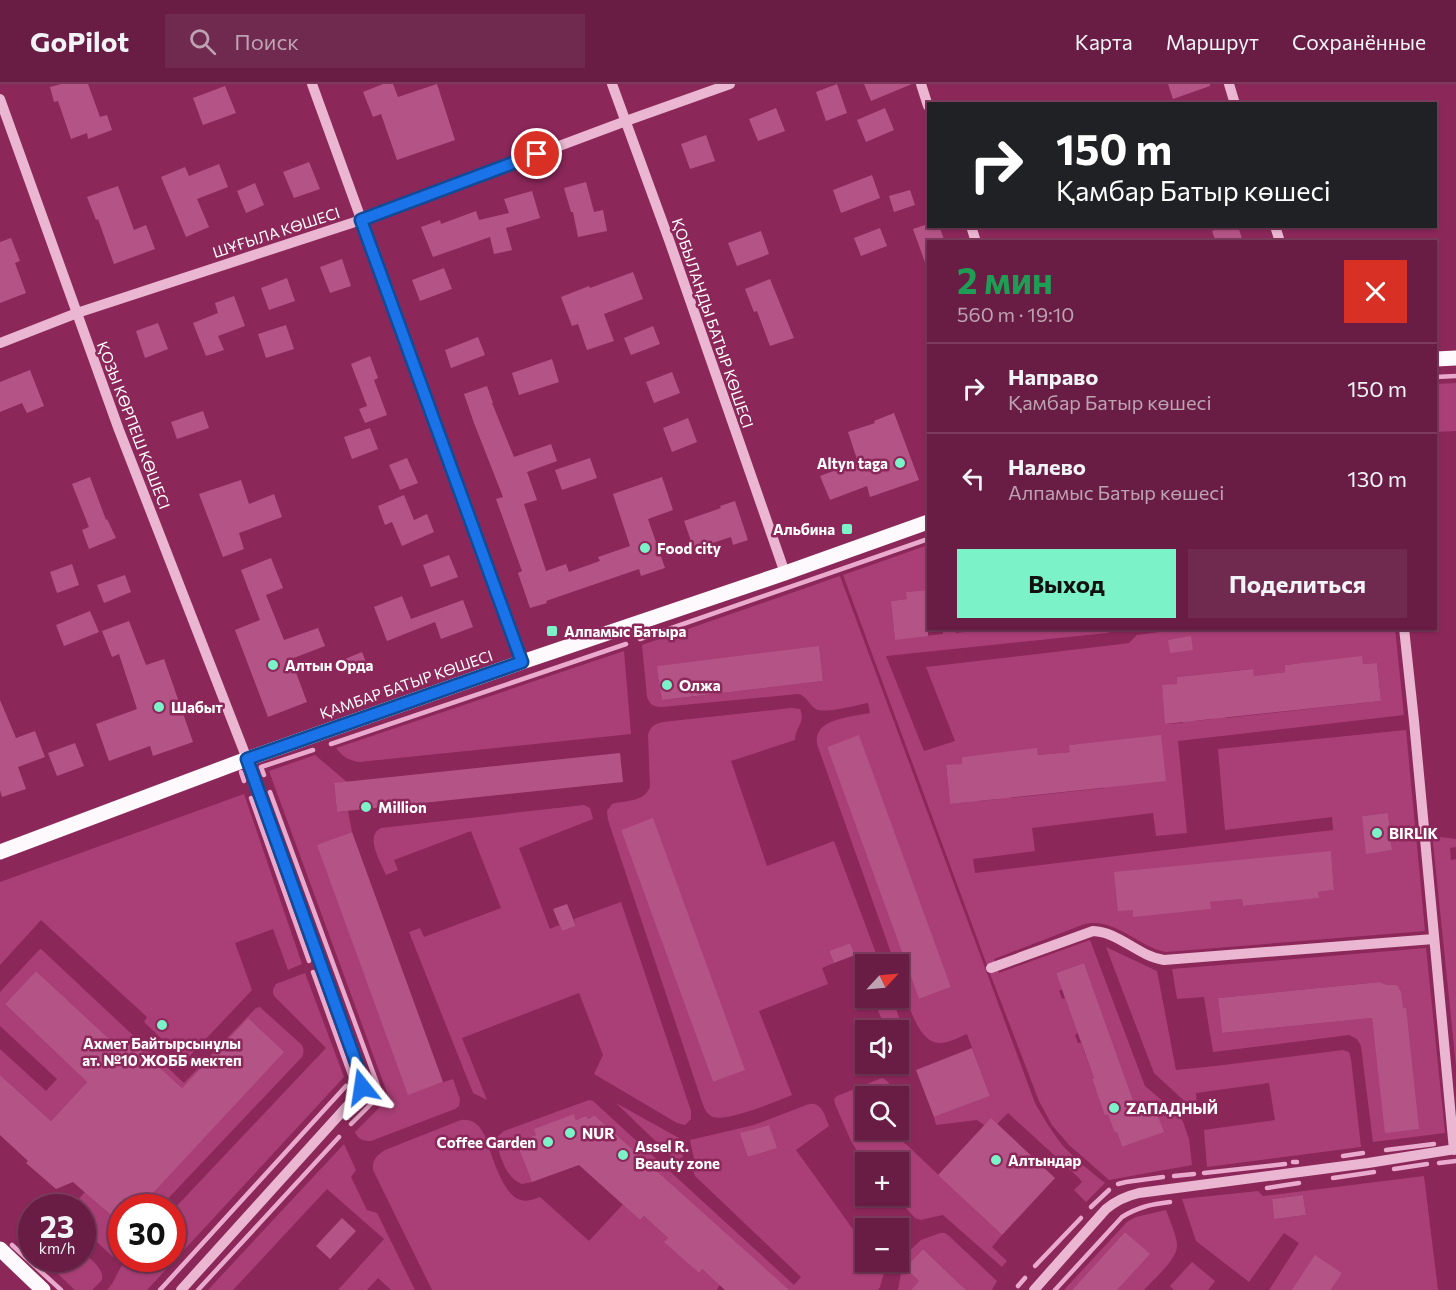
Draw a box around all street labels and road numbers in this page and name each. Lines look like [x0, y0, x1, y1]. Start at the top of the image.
street label: ШҰҒЫЛА КӨШЕСІ [210, 203, 342, 261]
street label: ҚОБЫЛАНДЫ БАТЫР КӨШЕСІ [669, 216, 757, 430]
street label: ҚОЗЫ КӨРПЕШ КӨШЕСІ [94, 339, 174, 511]
street label: ҚАМБАР БАТЫР КӨШЕСІ [317, 646, 495, 722]

